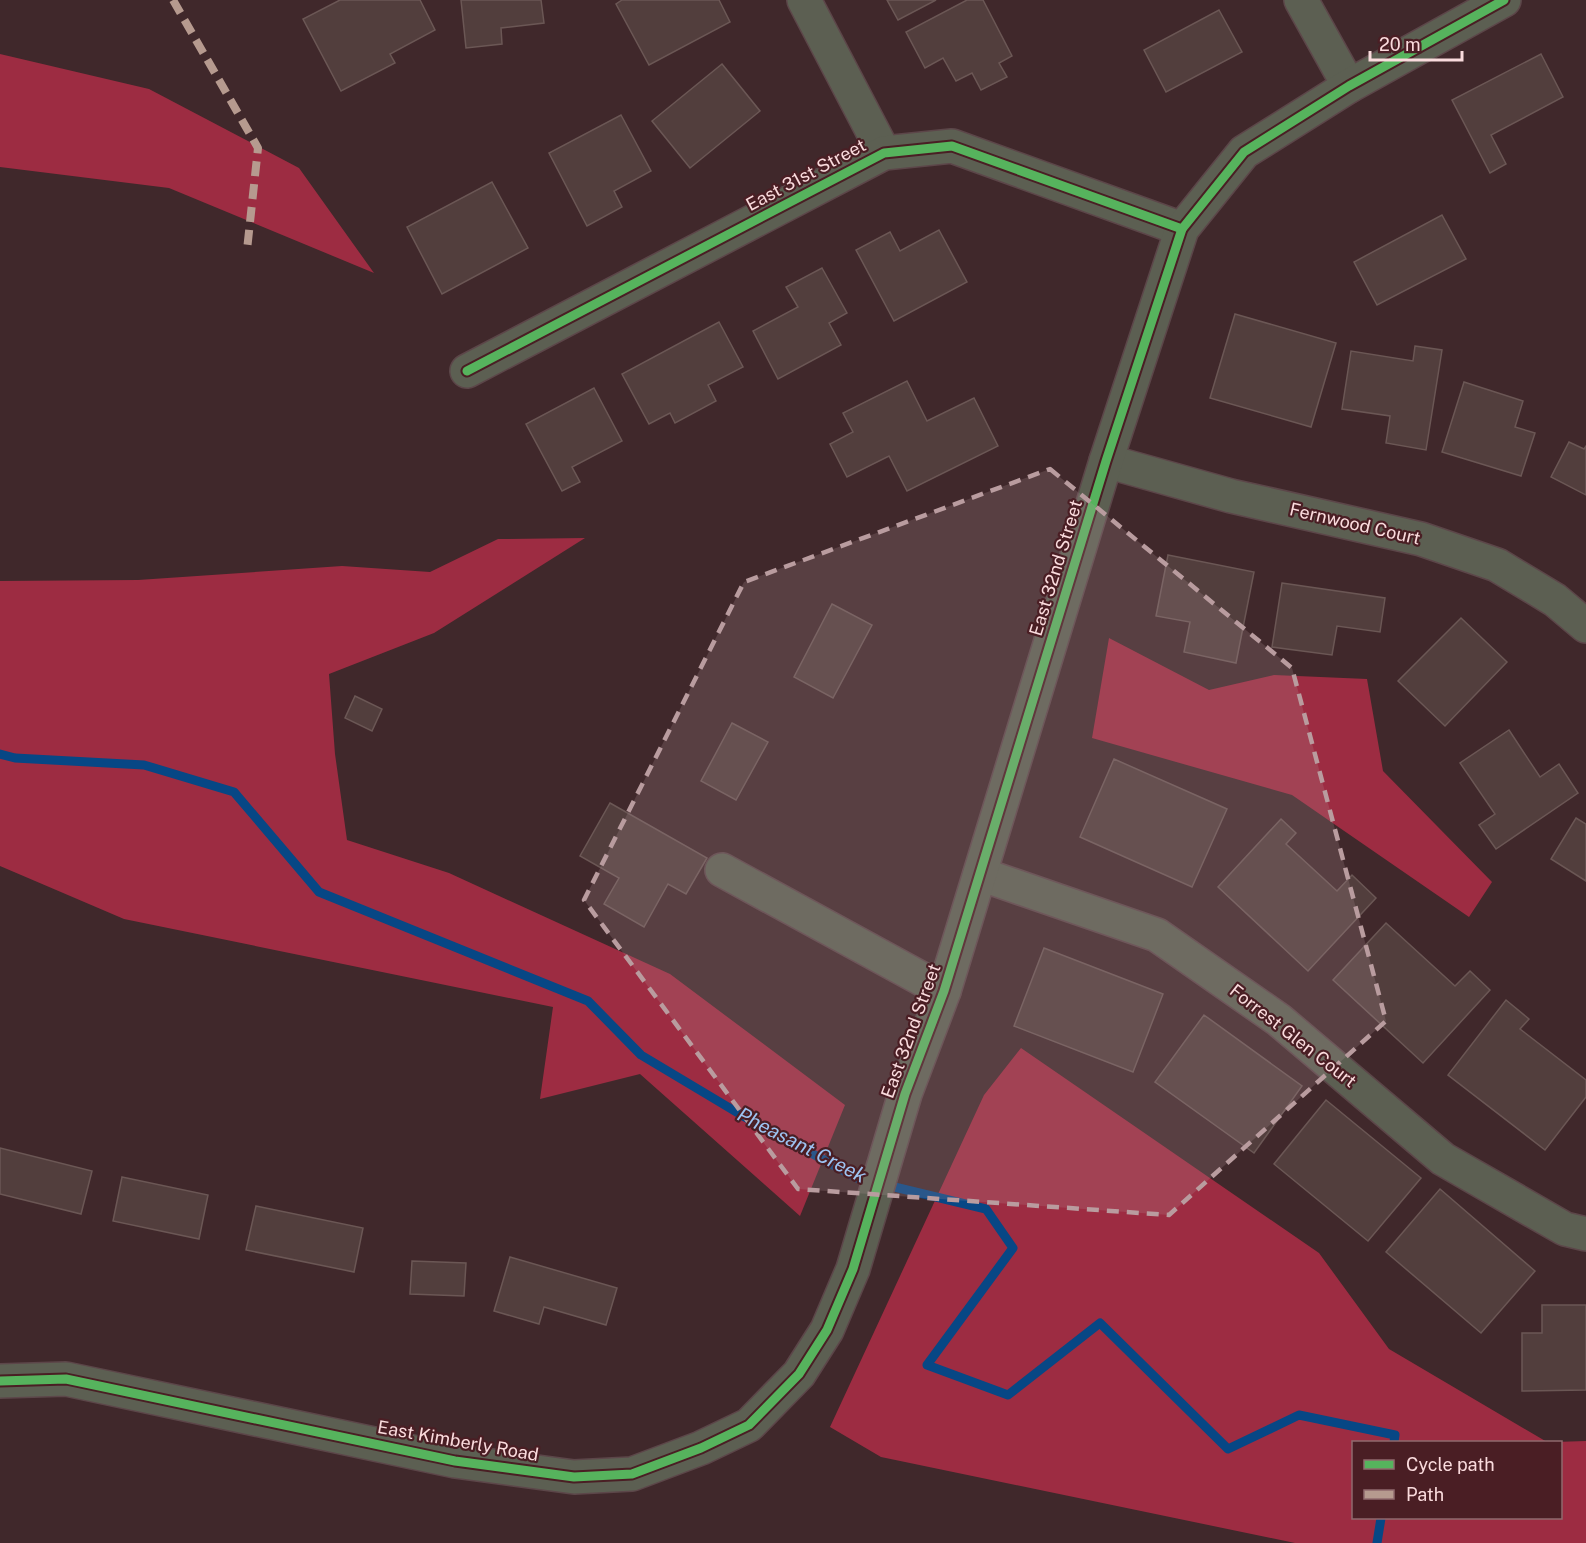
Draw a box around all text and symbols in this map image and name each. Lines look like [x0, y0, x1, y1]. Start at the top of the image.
scale bar [1370, 24, 1462, 62]
text: 20 m [1379, 34, 1421, 55]
street label: East 31st Street [742, 134, 869, 215]
street label: East 32nd Street [1025, 497, 1086, 639]
street label: Fernwood Court [1287, 498, 1423, 549]
street label: East 32nd Street [876, 961, 945, 1101]
street label: Forrest Glen Court [1226, 980, 1361, 1092]
water label: Pheasant Creek [733, 1102, 871, 1188]
street label: East Kimberly Road [376, 1416, 540, 1465]
legend [1352, 1441, 1562, 1519]
text: Cycle path [1406, 1454, 1495, 1475]
text: Path [1406, 1484, 1444, 1505]

